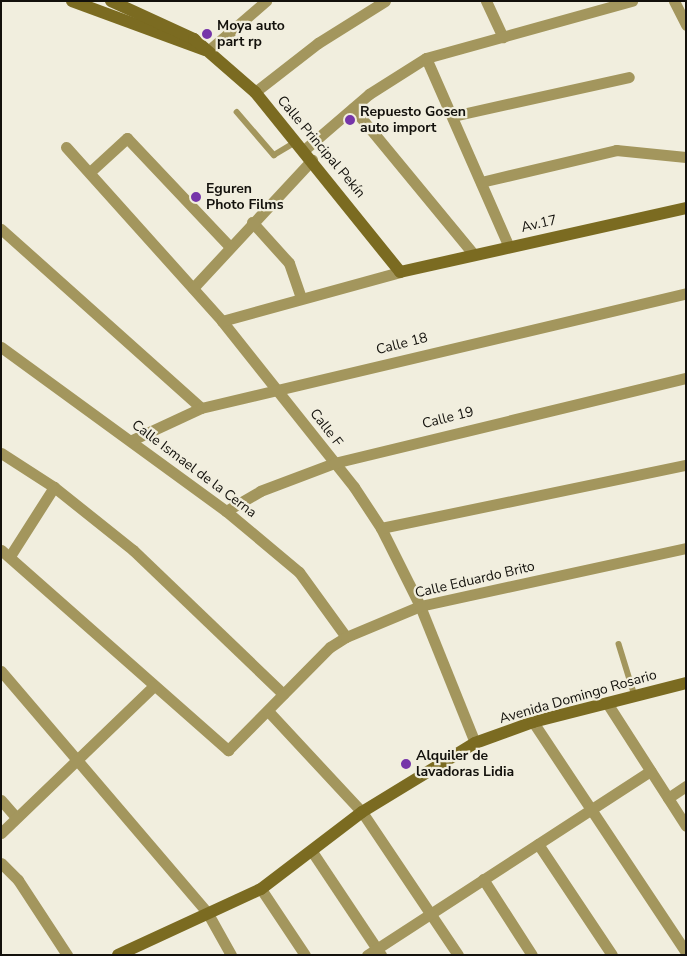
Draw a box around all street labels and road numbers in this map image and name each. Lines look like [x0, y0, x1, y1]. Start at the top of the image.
street label: Calle Principal Pekín [273, 93, 369, 201]
street label: Av.17 [519, 212, 559, 236]
street label: Calle 18 [374, 329, 430, 359]
street label: Calle 19 [420, 403, 476, 433]
street label: Calle F [306, 406, 346, 450]
street label: Calle Ismael de la Cerna [128, 417, 260, 521]
street label: Calle Eduardo Brito [414, 558, 536, 602]
street label: Avenida Domingo Rosario [497, 666, 659, 728]

